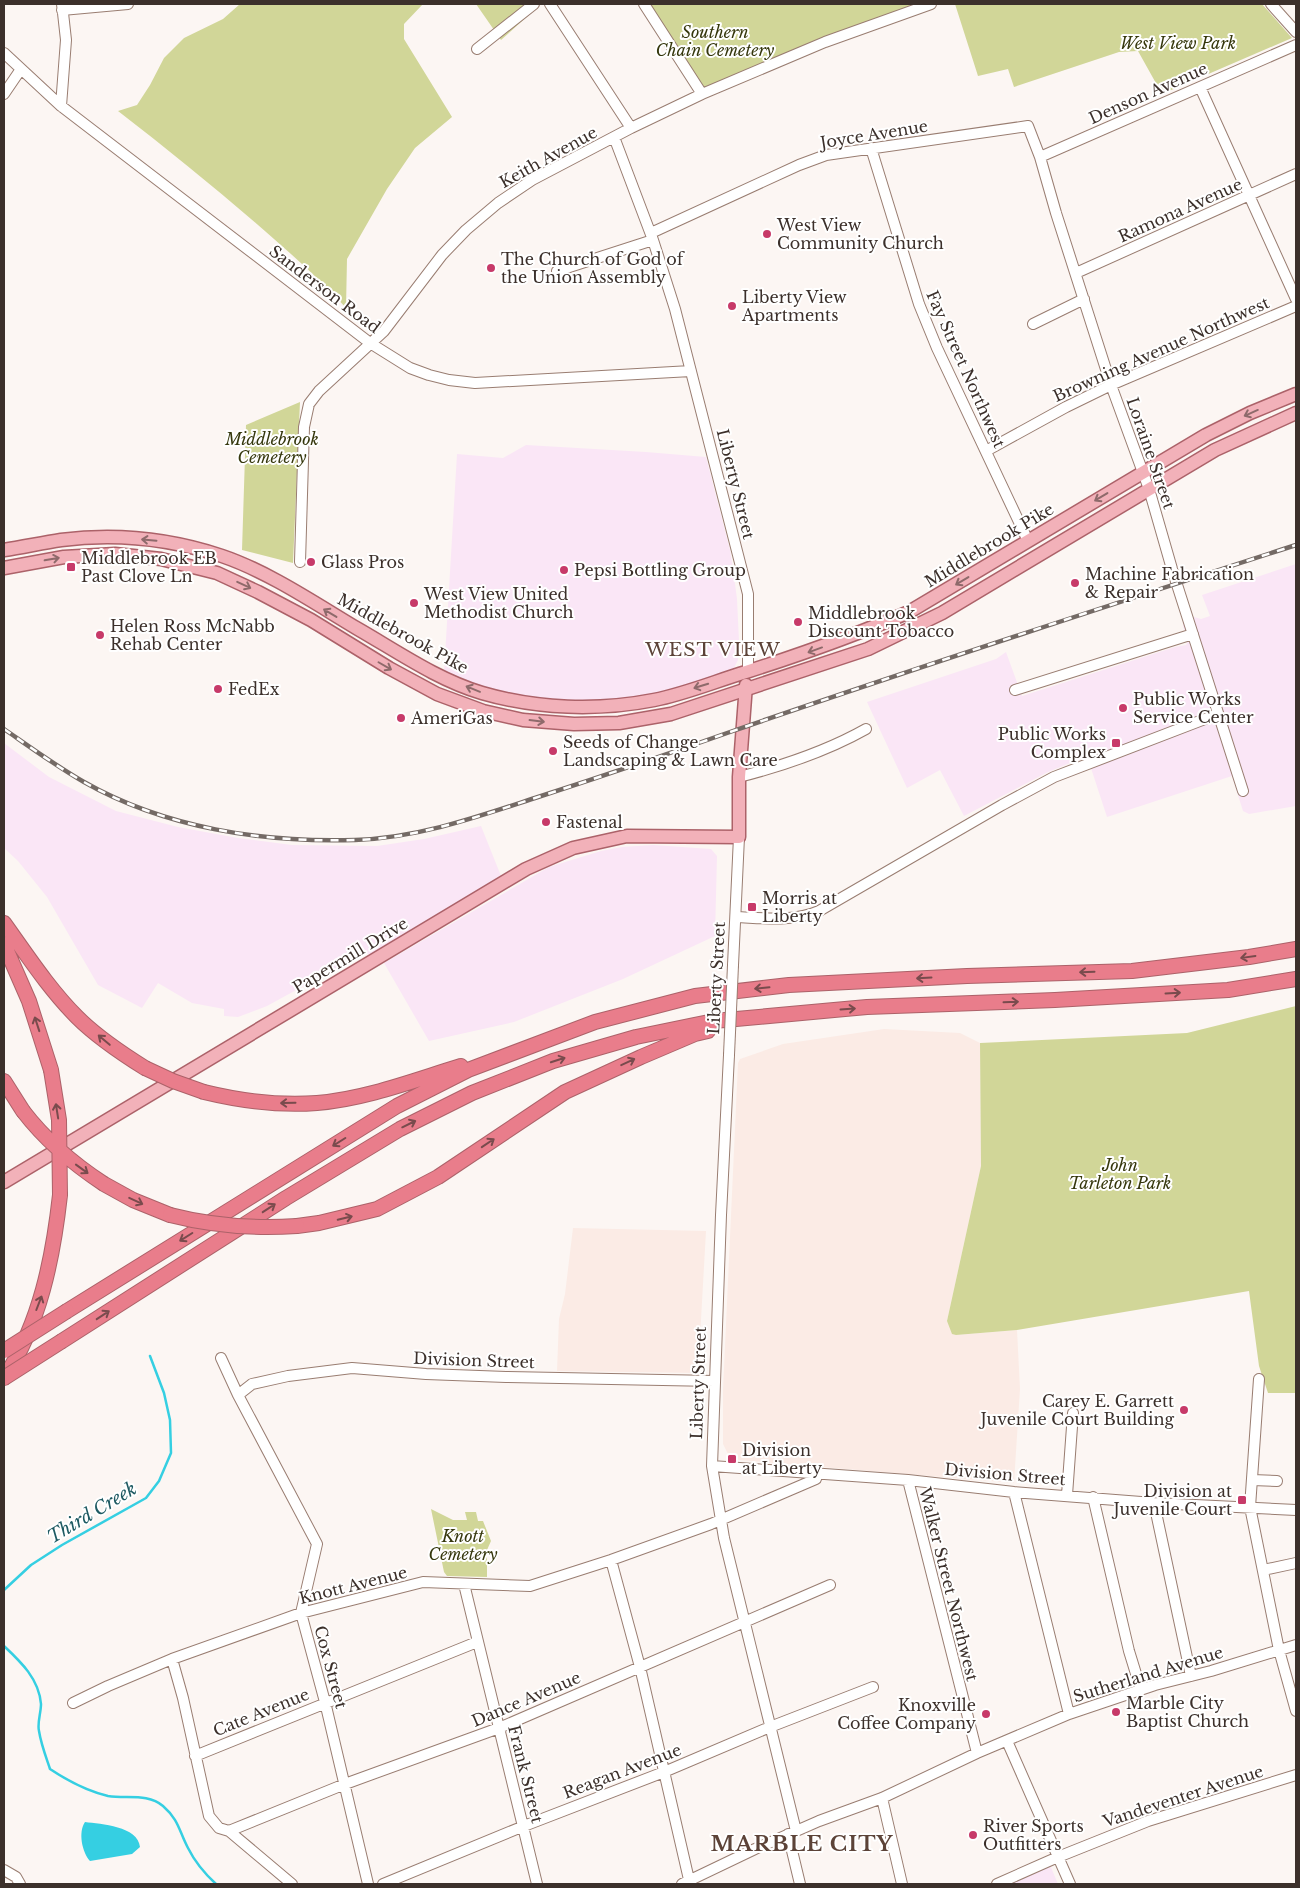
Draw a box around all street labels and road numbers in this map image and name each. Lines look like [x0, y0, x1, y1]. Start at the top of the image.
street label: Denson Avenue [1085, 58, 1211, 128]
street label: Joyce Avenue [817, 116, 929, 153]
street label: Keith Avenue [496, 122, 600, 192]
street label: Ramona Avenue [1115, 174, 1245, 246]
street label: Sanderson Road [266, 241, 385, 337]
street label: Fay Street Northwest [922, 287, 1010, 451]
street label: Browning Avenue Northwest [1050, 292, 1272, 406]
street label: Loraine Street [1123, 394, 1179, 512]
street label: Liberty Street [713, 427, 759, 541]
street label: Middlebrook Pike [921, 499, 1057, 591]
street label: Middlebrook Pike [334, 589, 472, 677]
street label: Papermill Drive [289, 913, 411, 997]
street label: Liberty Street [703, 921, 729, 1035]
street label: Liberty Street [686, 1326, 710, 1440]
street label: Division Street [413, 1348, 535, 1372]
street label: Division Street [944, 1459, 1066, 1489]
street label: Walker Street Northwest [915, 1484, 983, 1683]
street label: Knott Avenue [297, 1562, 409, 1608]
street label: Cox Street [310, 1623, 352, 1711]
street label: Sutherland Avenue [1071, 1642, 1225, 1706]
street label: Dance Avenue [468, 1667, 584, 1731]
street label: Cate Avenue [210, 1684, 312, 1740]
street label: Frank Street [504, 1723, 548, 1825]
street label: Reagan Avenue [560, 1739, 684, 1803]
street label: Vandeventer Avenue [1099, 1761, 1266, 1832]

